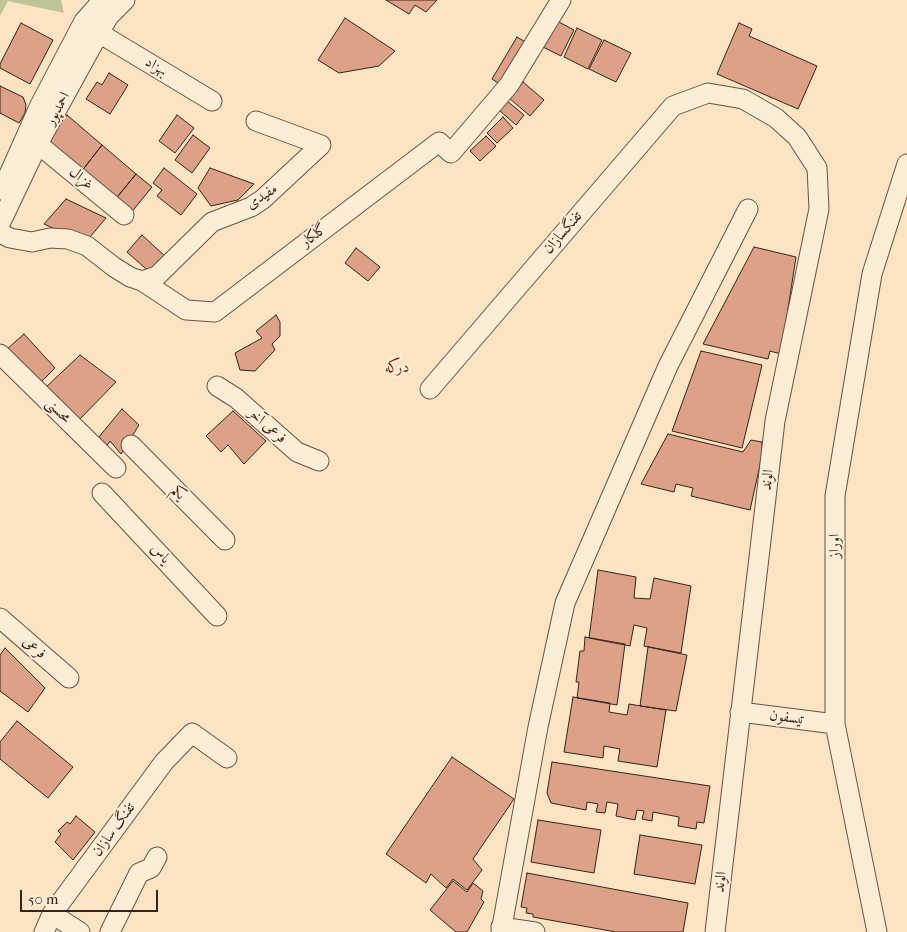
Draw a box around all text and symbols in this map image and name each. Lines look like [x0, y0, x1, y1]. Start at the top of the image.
street label: بهزاد [141, 53, 171, 81]
street label: احمدپور [42, 89, 74, 129]
street label: غزال [65, 164, 97, 194]
street label: مفیدی [243, 180, 281, 214]
street label: تفنگسازان [540, 208, 586, 258]
street label: گلکار [297, 220, 331, 252]
district label: درکه [384, 358, 410, 378]
street label: محسنی [42, 395, 74, 427]
street label: فرعی آخر [244, 404, 290, 448]
street label: الوند [758, 469, 778, 491]
street label: یکم [167, 482, 189, 504]
street label: اوراز [826, 534, 844, 558]
street label: یاس [146, 540, 174, 568]
street label: فرعی [18, 633, 50, 663]
street label: تیسفون [768, 707, 806, 729]
street label: تفنگ سازان [88, 800, 140, 860]
street label: الوند [711, 871, 731, 893]
scale bar [22, 880, 160, 912]
text: 50 m [28, 890, 58, 908]

